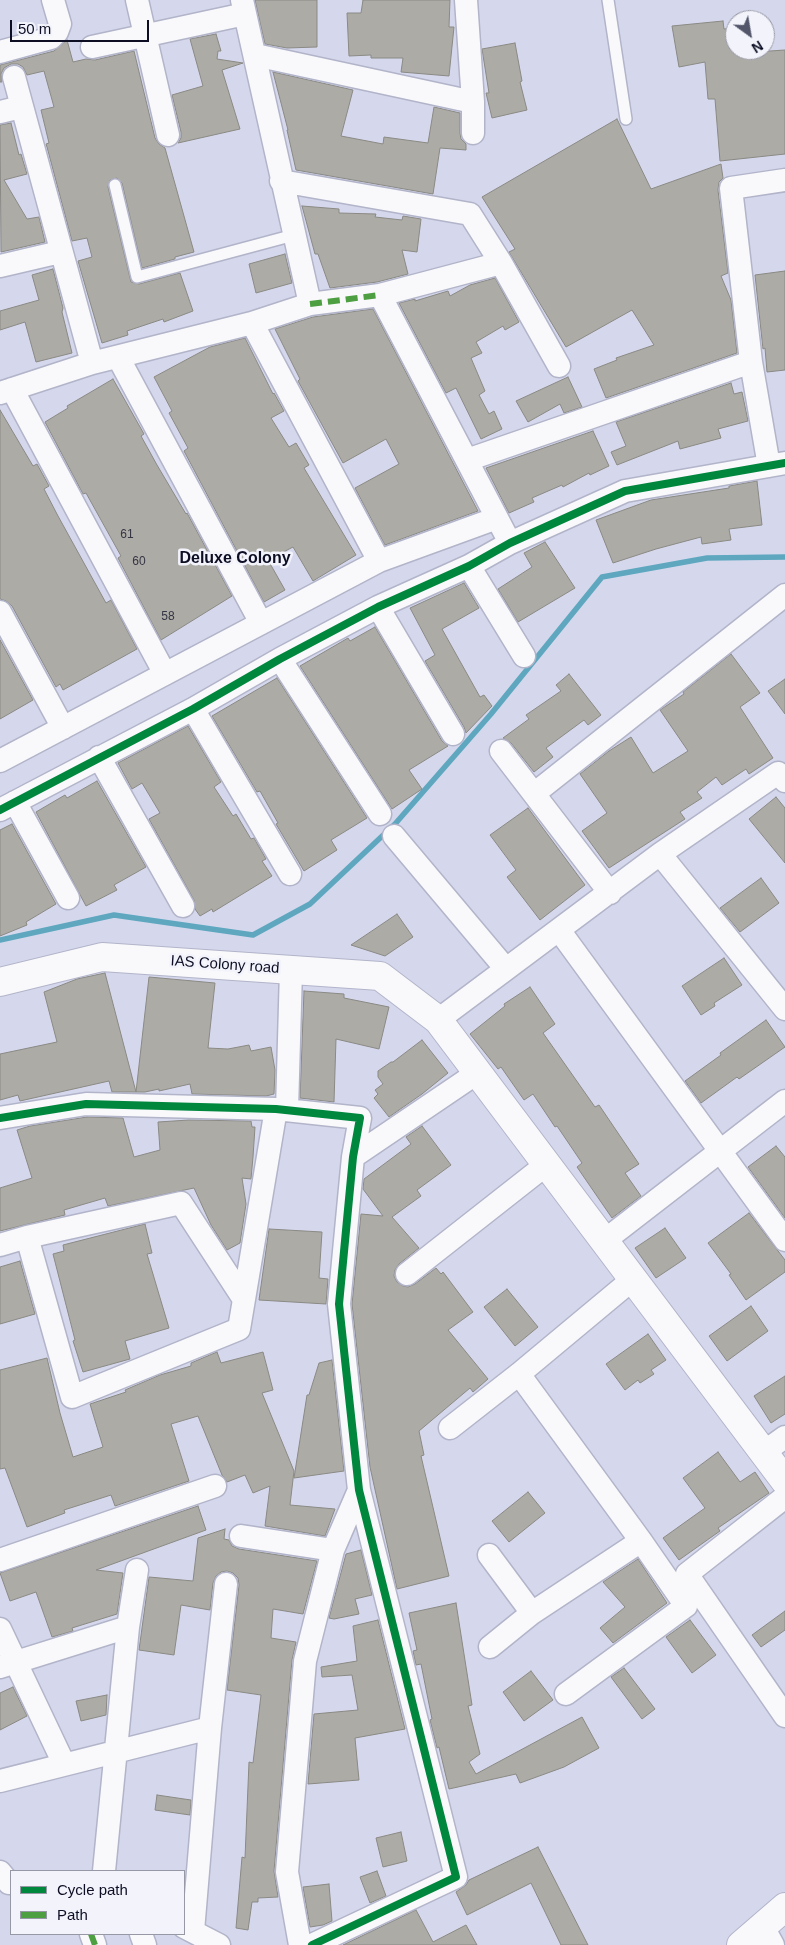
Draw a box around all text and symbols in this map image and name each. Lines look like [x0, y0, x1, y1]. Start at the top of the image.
scale bar [12, 10, 151, 42]
north arrow [725, 10, 775, 60]
text: 50 m [18, 20, 51, 37]
text: N [749, 37, 766, 56]
house number: 61 [120, 528, 134, 542]
district label: Deluxe Colony [179, 549, 291, 569]
house number: 60 [132, 555, 146, 569]
house number: 58 [161, 610, 175, 624]
street label: IAS Colony road [170, 952, 280, 978]
legend [10, 1870, 185, 1935]
text: Cycle path [57, 1881, 128, 1898]
text: Path [57, 1906, 88, 1923]

